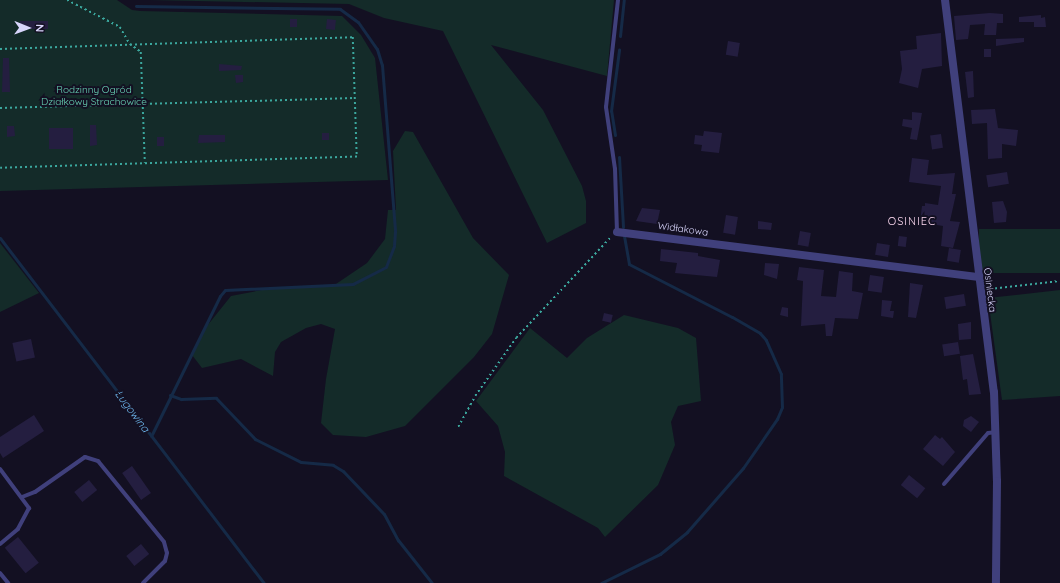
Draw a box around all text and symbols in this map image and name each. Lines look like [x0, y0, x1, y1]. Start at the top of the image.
north arrow [8, 8, 48, 48]
text: N [33, 24, 47, 32]
park label: Rodzinny Ogród Działkowy Strachowice [41, 83, 147, 106]
district label: OSINIEC [888, 214, 936, 228]
street label: Widłakowa [657, 220, 709, 238]
street label: Osiniecka [981, 267, 999, 313]
water label: Ługowina [112, 387, 152, 435]

